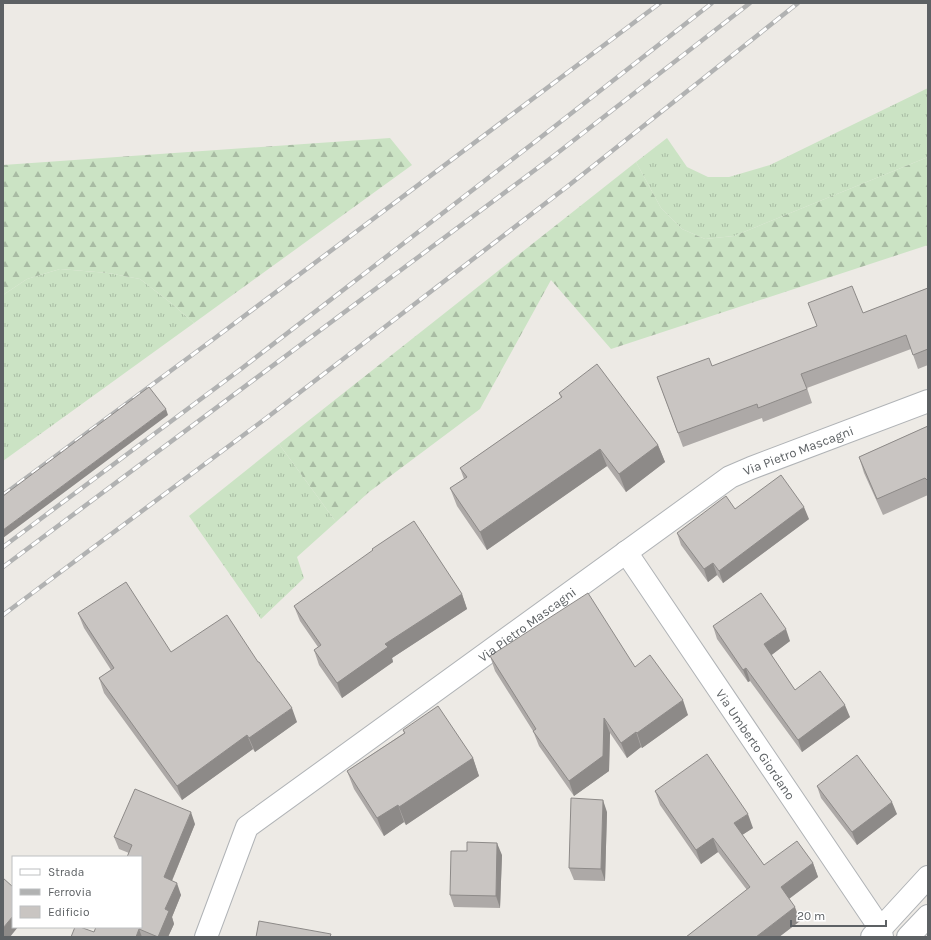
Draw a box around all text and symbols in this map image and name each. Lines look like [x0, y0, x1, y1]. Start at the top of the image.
street label: Via Pietro Mascagni [741, 423, 856, 479]
street label: Via Pietro Mascagni [475, 584, 579, 665]
street label: Via Umberto Giordano [713, 686, 798, 803]
legend [12, 856, 142, 928]
text: Strada [48, 865, 84, 879]
text: Ferrovia [48, 885, 92, 899]
scale bar [791, 902, 886, 928]
text: Edificio [48, 905, 89, 919]
text: 20 m [797, 909, 825, 923]

